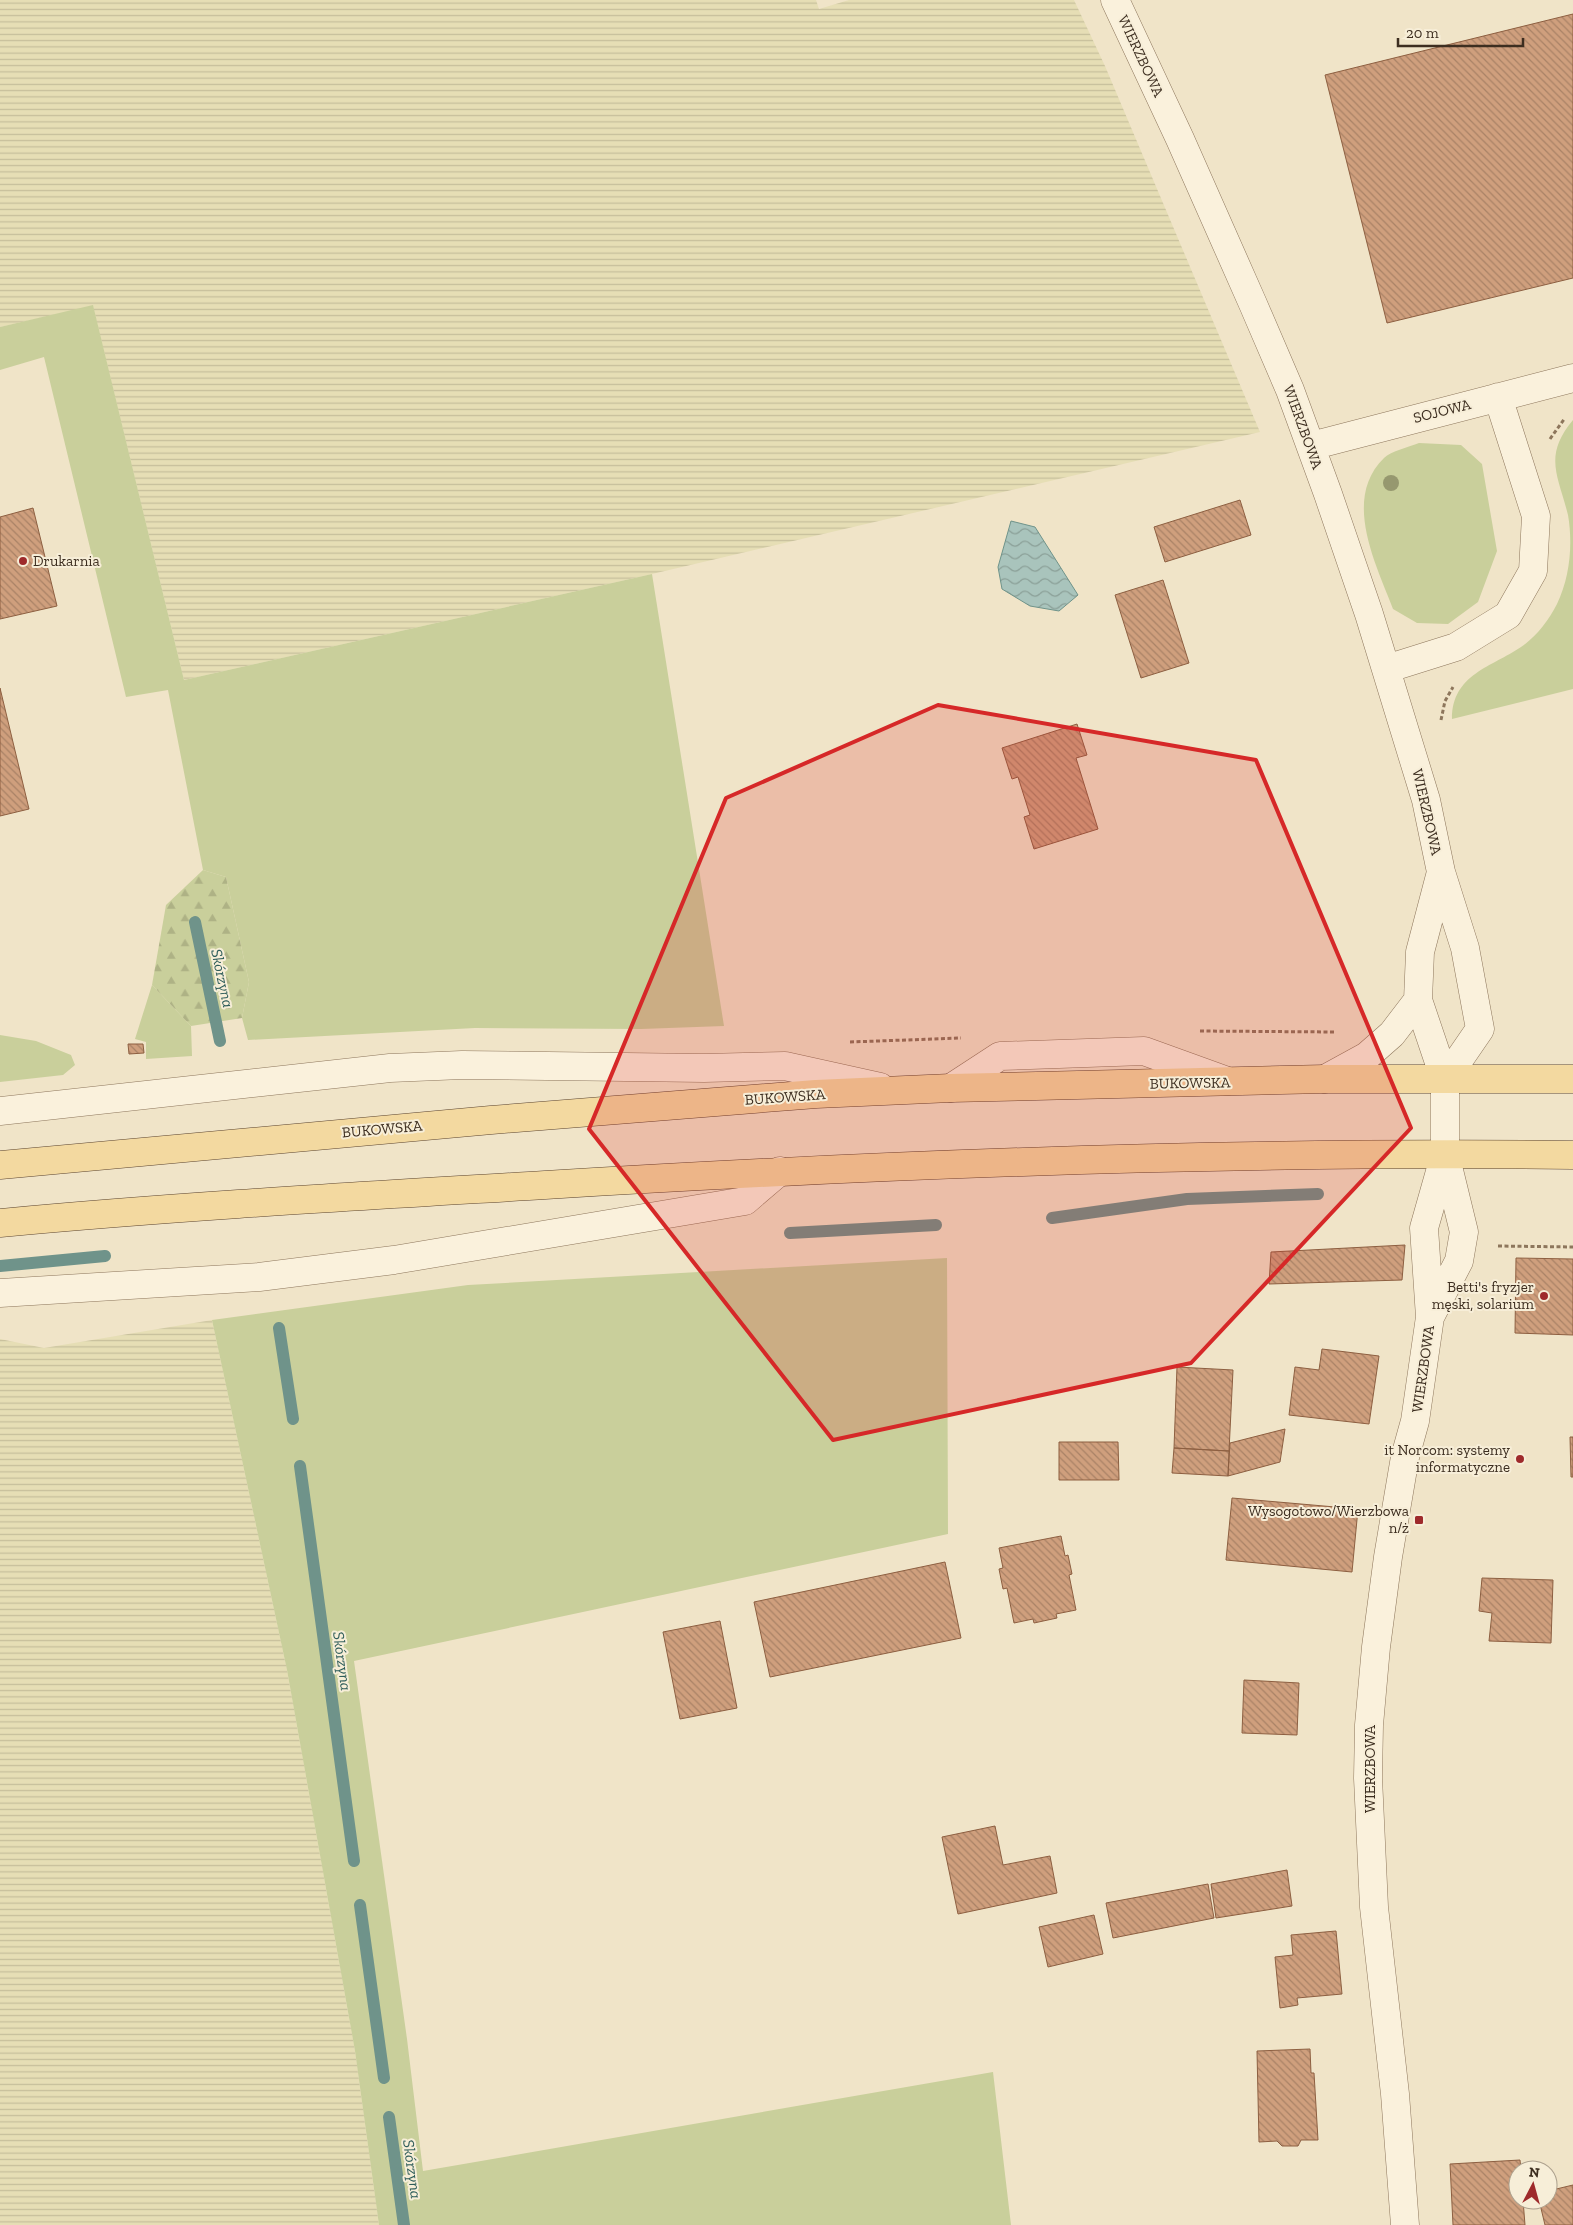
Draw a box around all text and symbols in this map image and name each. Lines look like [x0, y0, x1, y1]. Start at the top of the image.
street label: WIERZBOWA [1114, 12, 1168, 100]
scale bar [1398, 15, 1523, 47]
text: 20 m [1406, 24, 1439, 42]
street label: WIERZBOWA [1279, 383, 1327, 472]
street label: SOJOWA [1411, 395, 1473, 427]
place label: Drukarnia [33, 552, 100, 570]
marker: Drukarnia [17, 555, 29, 567]
street label: WIERZBOWA [1408, 767, 1446, 857]
water label: Skórzyna [207, 947, 238, 1009]
street label: BUKOWSKA [1149, 1073, 1231, 1093]
street label: BUKOWSKA [744, 1085, 826, 1109]
street label: BUKOWSKA [341, 1116, 423, 1141]
place label: Betti's fryzjer męski, solarium [1432, 1278, 1534, 1313]
marker: Betti's fryzjer męski, solarium [1538, 1290, 1550, 1302]
street label: WIERZBOWA [1408, 1324, 1438, 1414]
place label: it Norcom: systemy informatyczne [1384, 1441, 1510, 1476]
marker: it Norcom: systemy informatyczne [1514, 1453, 1526, 1465]
place label: Wysogotowo/Wierzbowa n/ż [1248, 1502, 1409, 1537]
marker: Wysogotowo/Wierzbowa n/ż [1413, 1514, 1425, 1526]
water label: Skórzyna [329, 1630, 356, 1692]
street label: WIERZBOWA [1361, 1725, 1379, 1813]
water label: Skórzyna [399, 2138, 426, 2200]
north arrow [1508, 2160, 1558, 2210]
text: N [1528, 2164, 1541, 2182]

